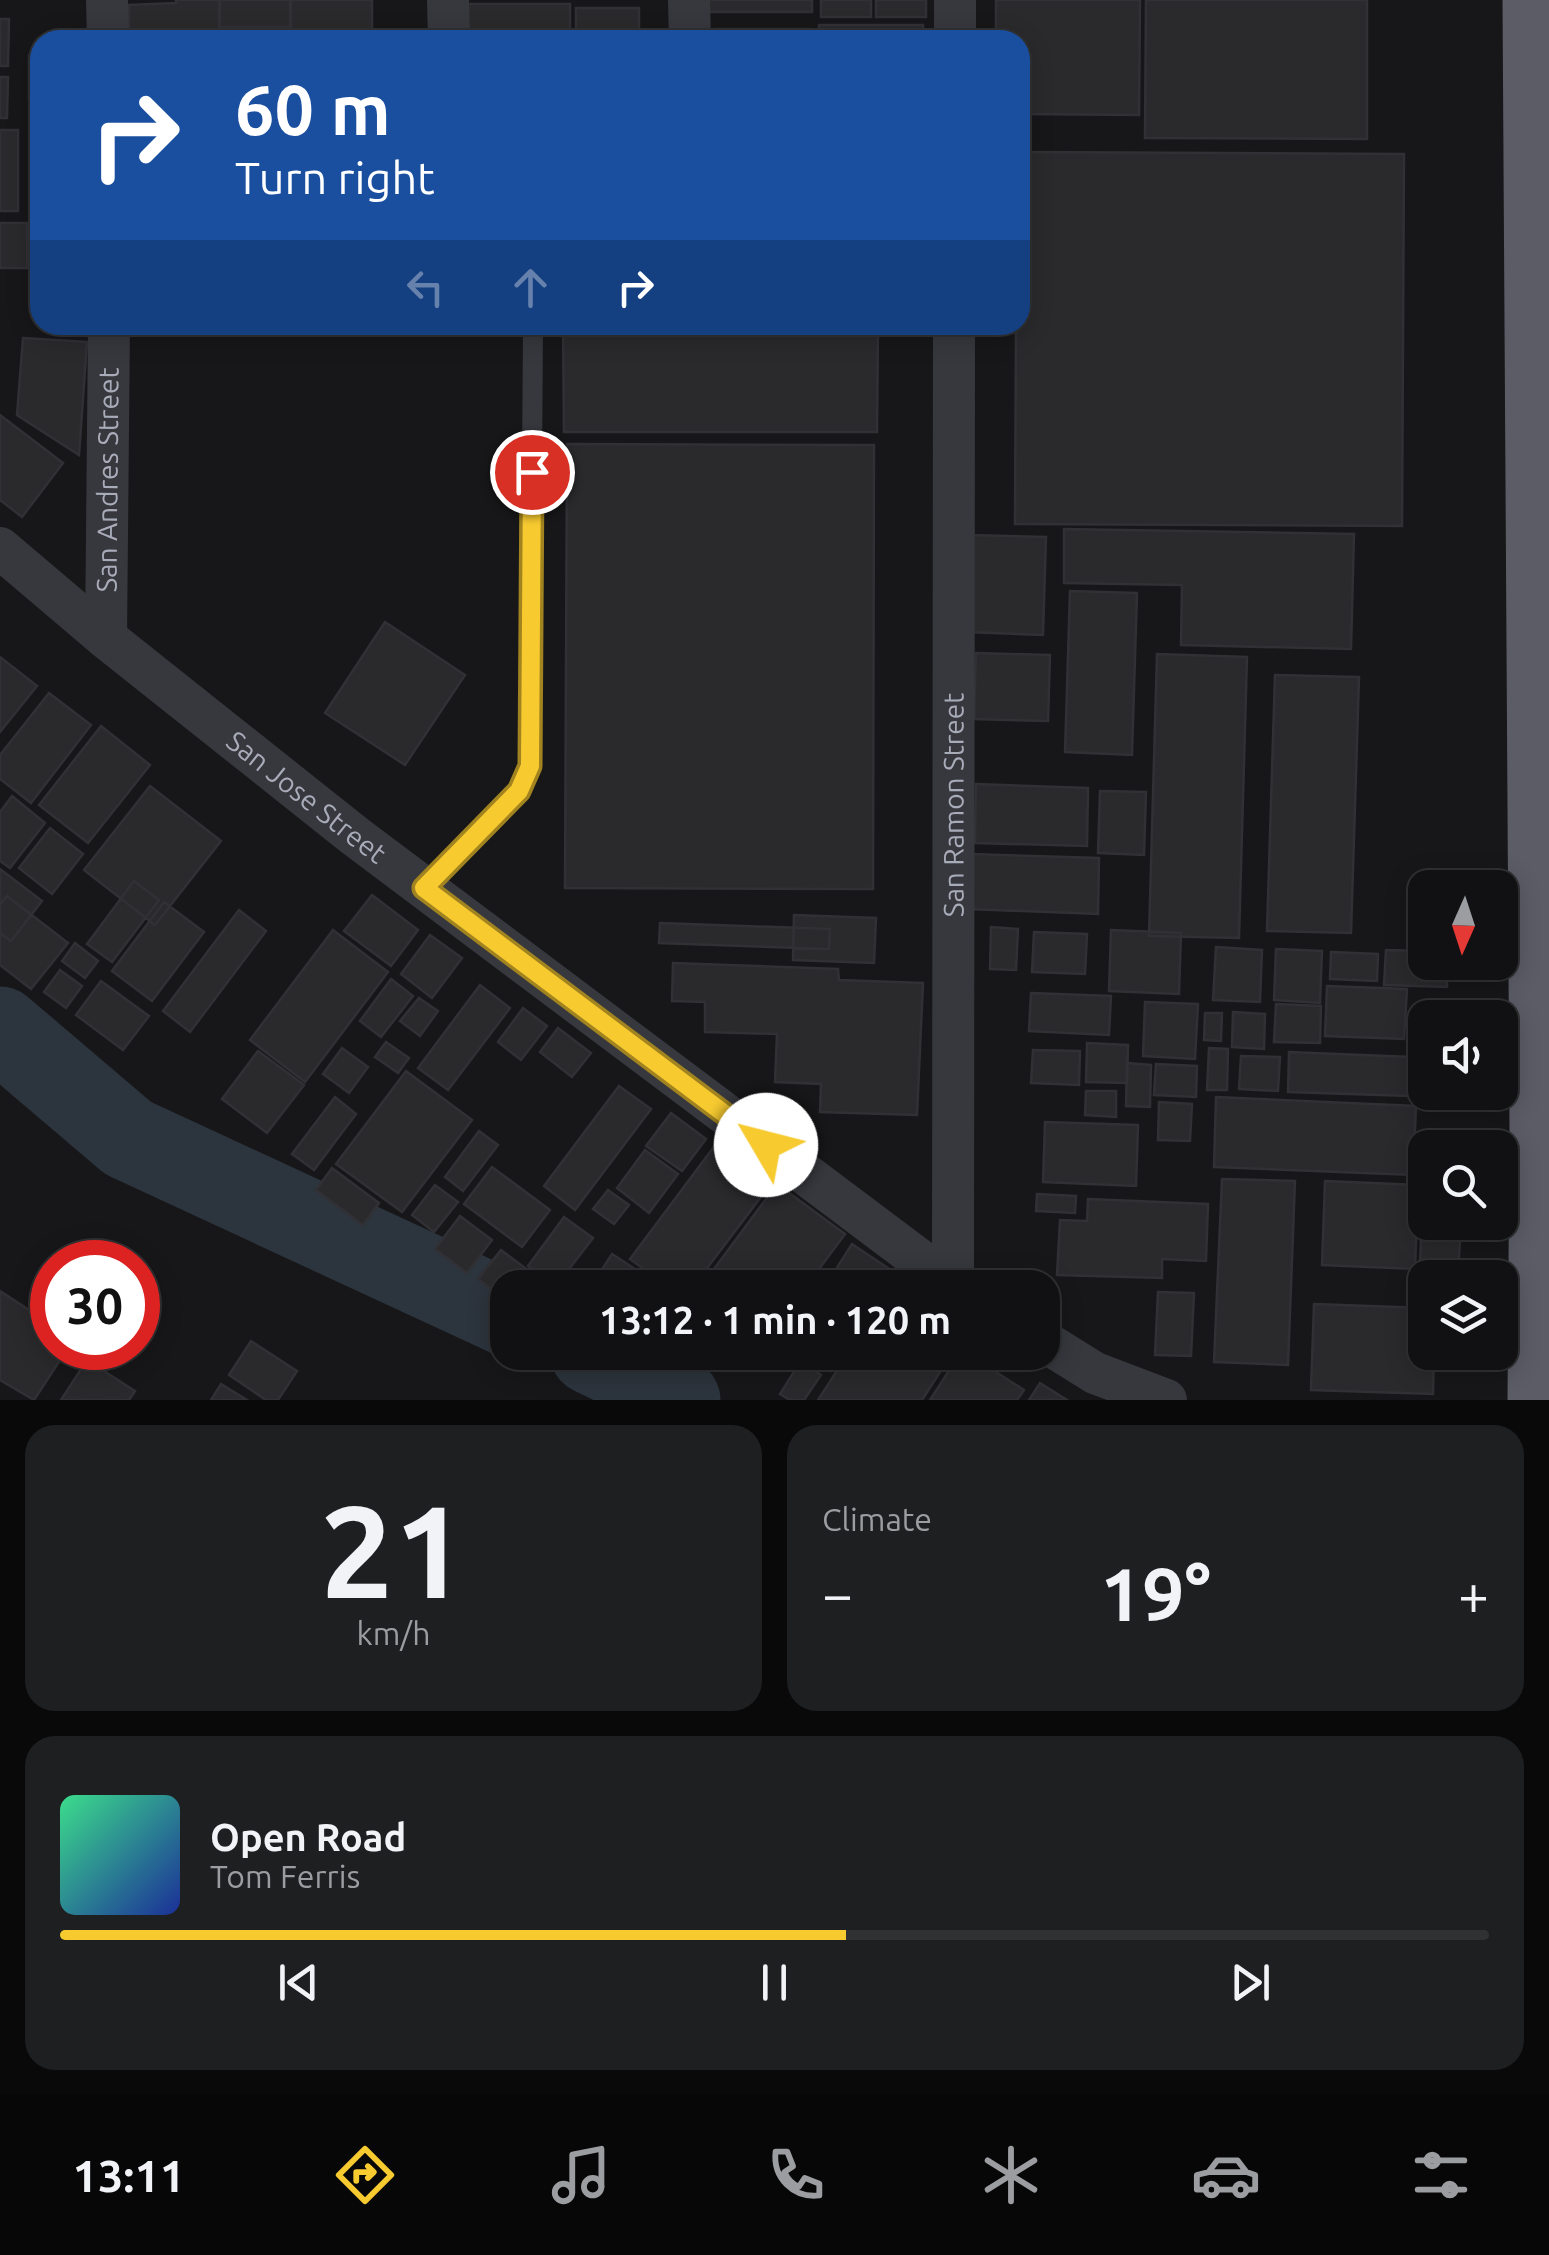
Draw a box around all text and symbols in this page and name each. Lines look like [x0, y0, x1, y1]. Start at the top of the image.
icon: right [70, 70, 200, 200]
text: 60 m [235, 70, 391, 148]
text: Turn right [235, 152, 435, 203]
icon: left [398, 260, 453, 315]
icon: ahead [503, 260, 558, 315]
icon: right [608, 260, 663, 315]
street label: San Andres Street [90, 367, 124, 593]
pin [490, 430, 575, 515]
icon: arrive [505, 445, 560, 500]
street label: San Ramon Street [937, 693, 969, 917]
street label: San Jose Street [221, 724, 392, 869]
north arrow [1408, 870, 1518, 980]
map controls [1408, 870, 1518, 1370]
button: sound [1408, 1000, 1518, 1110]
position arrow [714, 1093, 818, 1197]
button: search [1408, 1130, 1518, 1240]
speed limit sign: 30 [30, 1240, 160, 1370]
button: layers [1408, 1260, 1518, 1370]
text: 13:12 · 1 min · 120 m [599, 1299, 951, 1341]
text: 21 [320, 1477, 467, 1623]
text: Climate [822, 1501, 932, 1537]
text: 19° [1100, 1551, 1211, 1635]
text: − [822, 1563, 853, 1624]
text: + [1458, 1563, 1489, 1624]
text: km/h [357, 1615, 430, 1651]
text: Open Road [210, 1816, 406, 1858]
text: Tom Ferris [210, 1858, 360, 1894]
icon: previous [271, 1955, 326, 2010]
icon: pause [747, 1955, 802, 2010]
icon: next [1223, 1955, 1278, 2010]
icon: directions [330, 2140, 400, 2210]
icon: music [546, 2140, 616, 2210]
icon: phone [761, 2140, 831, 2210]
icon: climate [976, 2140, 1046, 2210]
icon: car [1191, 2140, 1261, 2210]
icon: filters [1406, 2140, 1476, 2210]
text: 13:11 [73, 2150, 185, 2201]

